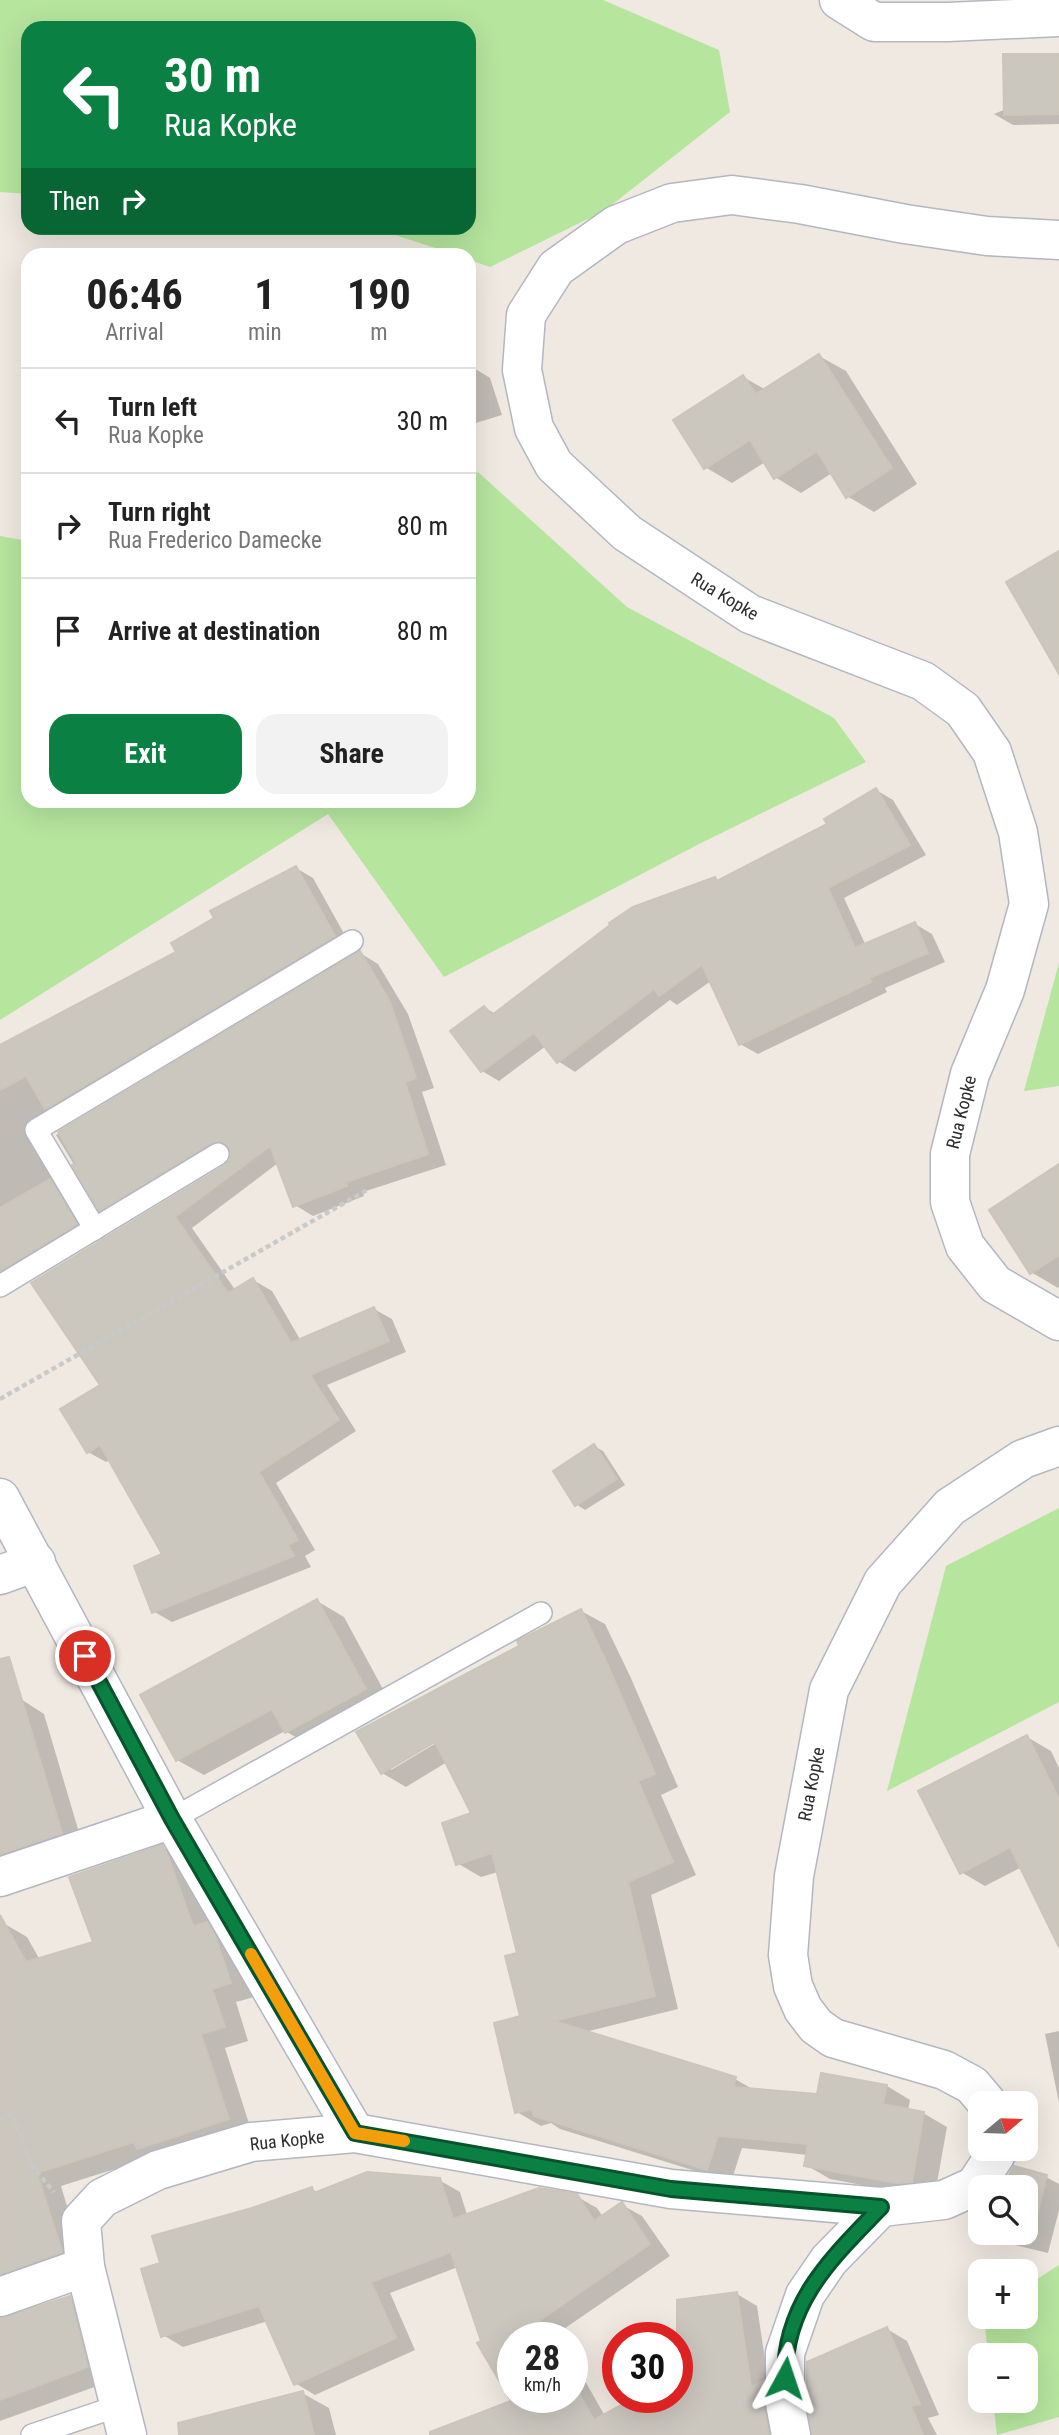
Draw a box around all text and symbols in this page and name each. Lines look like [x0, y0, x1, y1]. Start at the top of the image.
text: 30 m [164, 47, 261, 104]
icon: left [49, 49, 140, 140]
text: Rua Kopke [164, 106, 297, 144]
icon: right [114, 182, 152, 220]
text: Then [49, 186, 100, 216]
text: 06:46 [86, 270, 183, 319]
text: 1 [254, 270, 275, 319]
text: 190 [347, 270, 411, 319]
text: Arrival [105, 319, 164, 346]
text: min [248, 319, 282, 346]
text: m [370, 319, 387, 346]
text: Turn left [108, 392, 197, 422]
icon: left [49, 402, 87, 440]
text: 30 m [397, 406, 448, 436]
text: Rua Kopke [108, 422, 204, 449]
text: Turn right [108, 497, 210, 527]
icon: right [49, 507, 87, 545]
text: 80 m [397, 511, 448, 541]
text: Rua Frederico Damecke [108, 527, 322, 554]
street label: Rua Kopke [688, 568, 762, 624]
icon: arrive [49, 612, 87, 650]
text: Arrive at destination [108, 616, 320, 646]
text: 80 m [397, 616, 448, 646]
button: Exit [49, 714, 242, 794]
button: Share [256, 714, 448, 794]
street label: Rua Kopke [942, 1073, 980, 1151]
pin [55, 1626, 115, 1686]
icon: arrive [66, 1637, 104, 1675]
street label: Rua Kopke [794, 1745, 828, 1823]
north arrow [968, 2091, 1038, 2161]
map controls [968, 2091, 1038, 2413]
street label: Rua Kopke [249, 2126, 325, 2154]
button: search [968, 2175, 1038, 2245]
button: + [968, 2259, 1038, 2329]
speed limit sign: 30 [602, 2322, 693, 2413]
text: 28 [525, 2338, 560, 2379]
position arrow [748, 2341, 822, 2415]
button: − [968, 2343, 1038, 2413]
text: km/h [524, 2374, 561, 2395]

